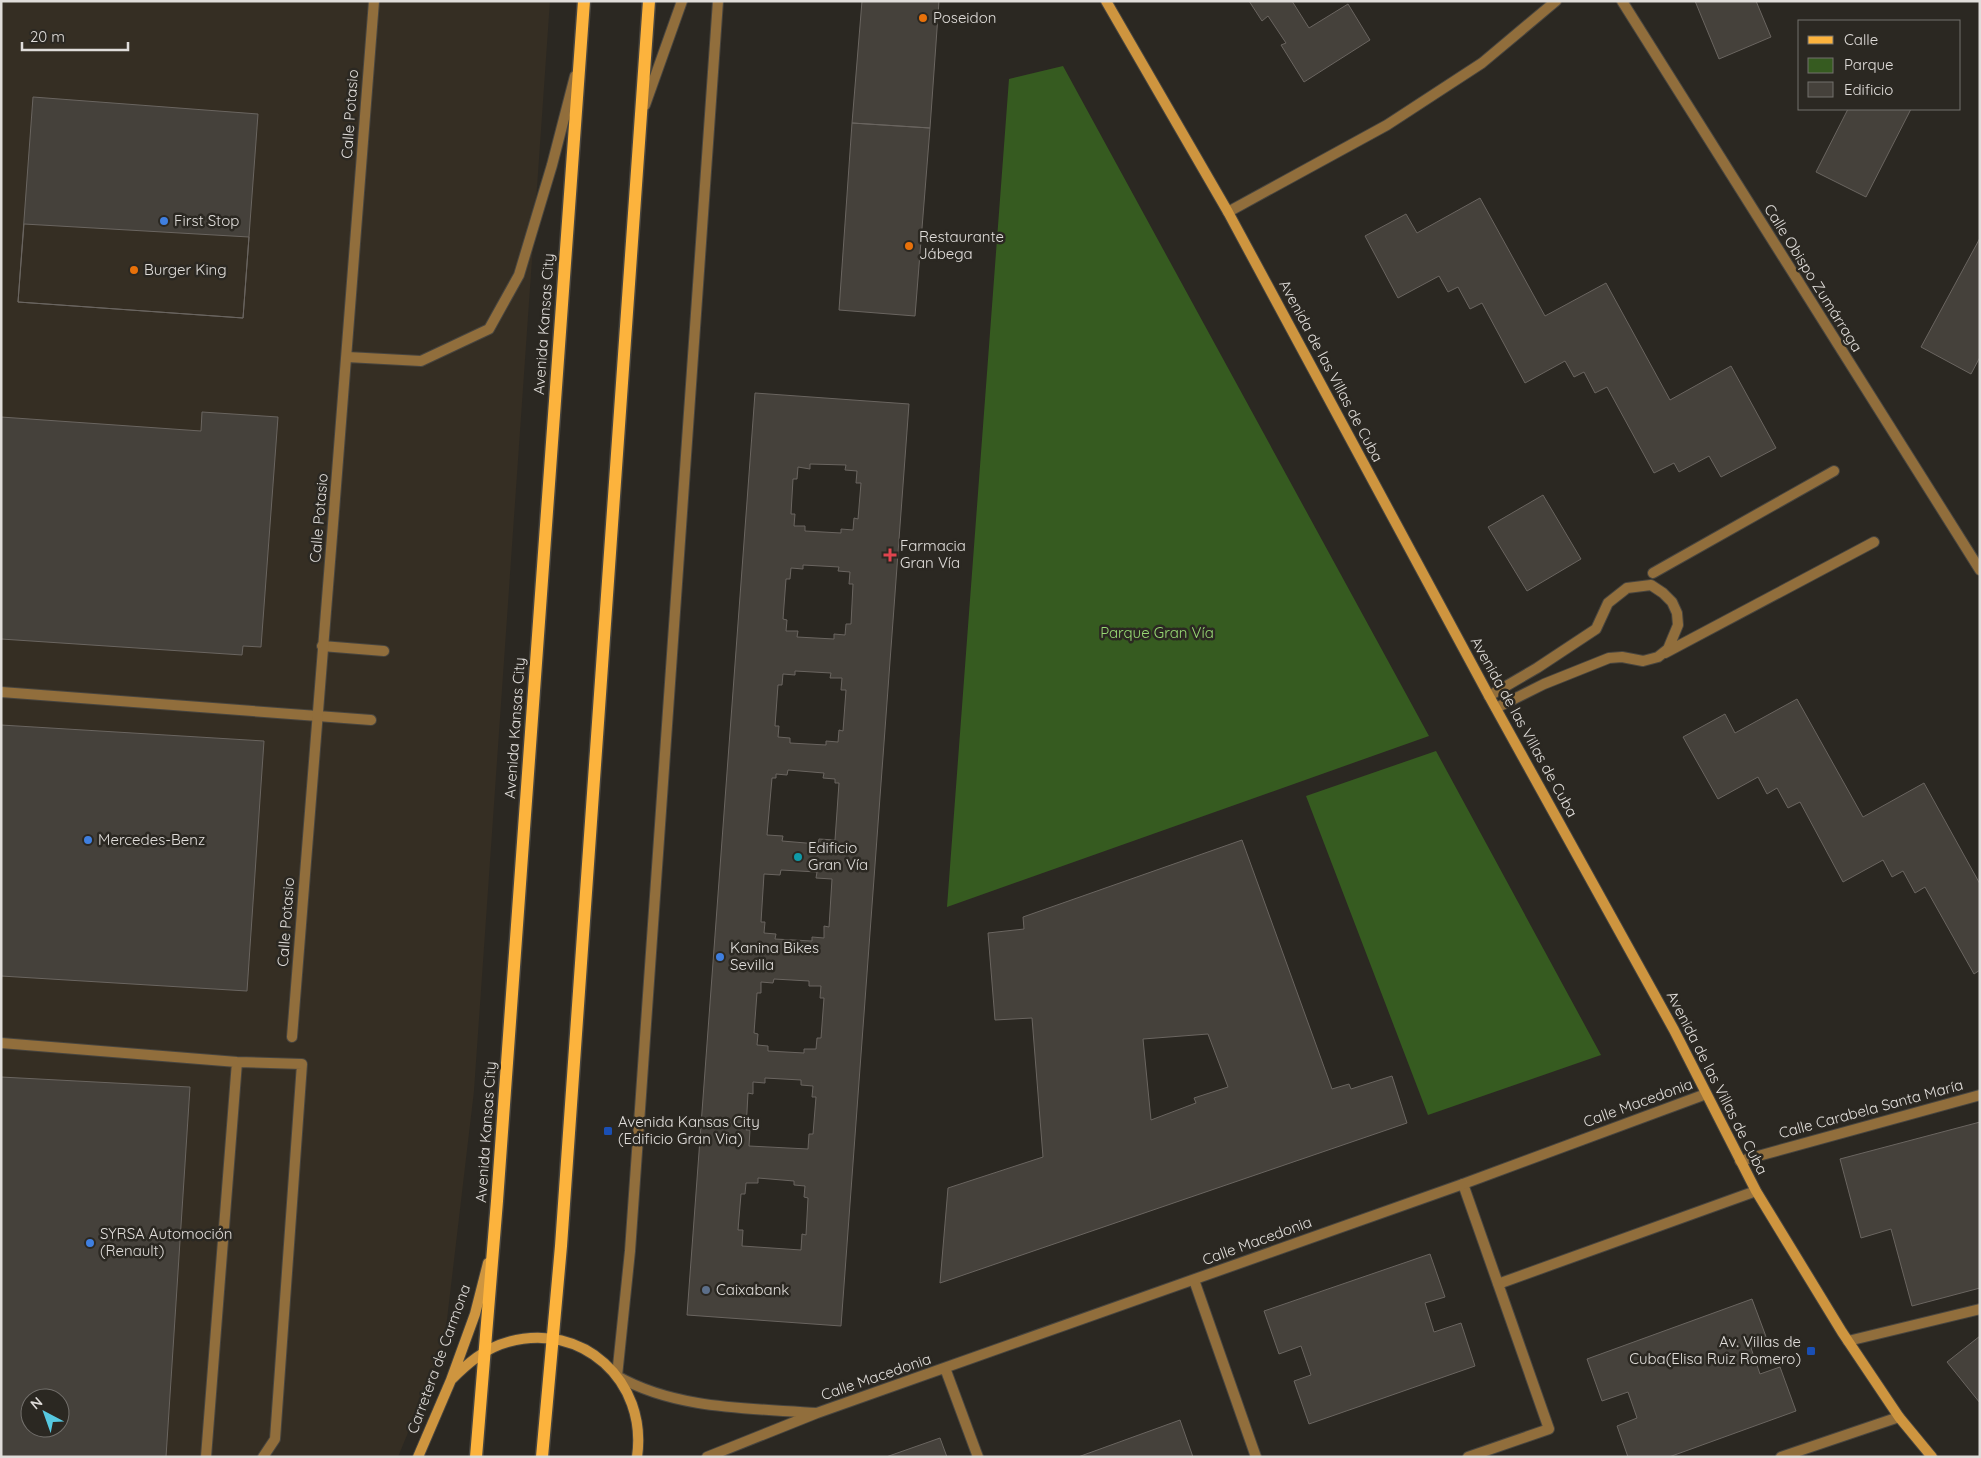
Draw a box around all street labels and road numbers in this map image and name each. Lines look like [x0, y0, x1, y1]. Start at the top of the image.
street label: Calle Potasio [337, 69, 362, 159]
street label: Calle Obispo Zumárraga [1760, 200, 1867, 355]
street label: Avenida Kansas City [529, 253, 558, 395]
street label: Avenida de las Villas de Cuba [1275, 276, 1388, 465]
street label: Calle Potasio [305, 473, 332, 563]
street label: Avenida de las Villas de Cuba [1467, 633, 1582, 820]
street label: Avenida Kansas City [500, 657, 529, 799]
street label: Calle Potasio [273, 877, 298, 967]
street label: Avenida de las Villas de Cuba [1663, 988, 1772, 1178]
street label: Avenida Kansas City [471, 1061, 500, 1203]
street label: Calle Macedonia [1581, 1074, 1695, 1131]
street label: Calle Carabela Santa María [1777, 1075, 1965, 1142]
street label: Calle Macedonia [1200, 1212, 1314, 1269]
street label: Carretera de Carmona [403, 1281, 474, 1436]
street label: Calle Macedonia [818, 1349, 933, 1404]

